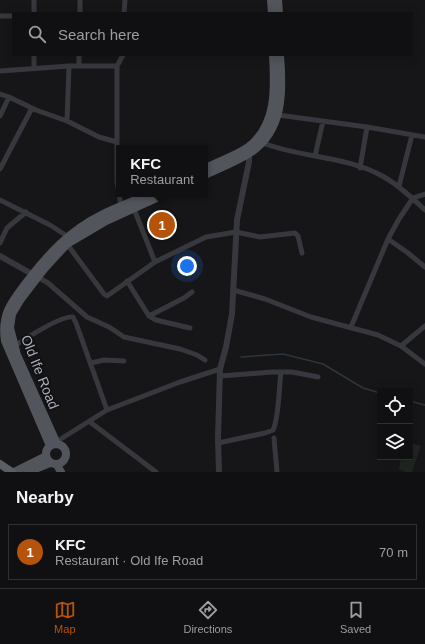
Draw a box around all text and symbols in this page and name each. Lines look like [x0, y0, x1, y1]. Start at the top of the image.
search box [12, 12, 413, 56]
icon: search [26, 23, 48, 45]
text: Search here [58, 26, 140, 43]
popup [116, 145, 208, 197]
text: KFC [130, 155, 161, 172]
text: Restaurant [130, 172, 194, 187]
pin: 1 [149, 210, 175, 240]
your location [177, 256, 197, 276]
street label: Old Ife Road [18, 333, 62, 411]
map controls [377, 388, 413, 460]
button: locate [377, 388, 413, 424]
button: layers [377, 424, 413, 460]
text: Nearby [16, 488, 74, 507]
text: KFC [55, 536, 86, 553]
text: 1 [26, 545, 34, 560]
text: 70 m [379, 545, 408, 560]
text: Restaurant · Old Ife Road [55, 553, 203, 568]
tab: Map [54, 599, 76, 635]
tab: Directions [183, 599, 232, 635]
tab: Saved [340, 599, 371, 635]

